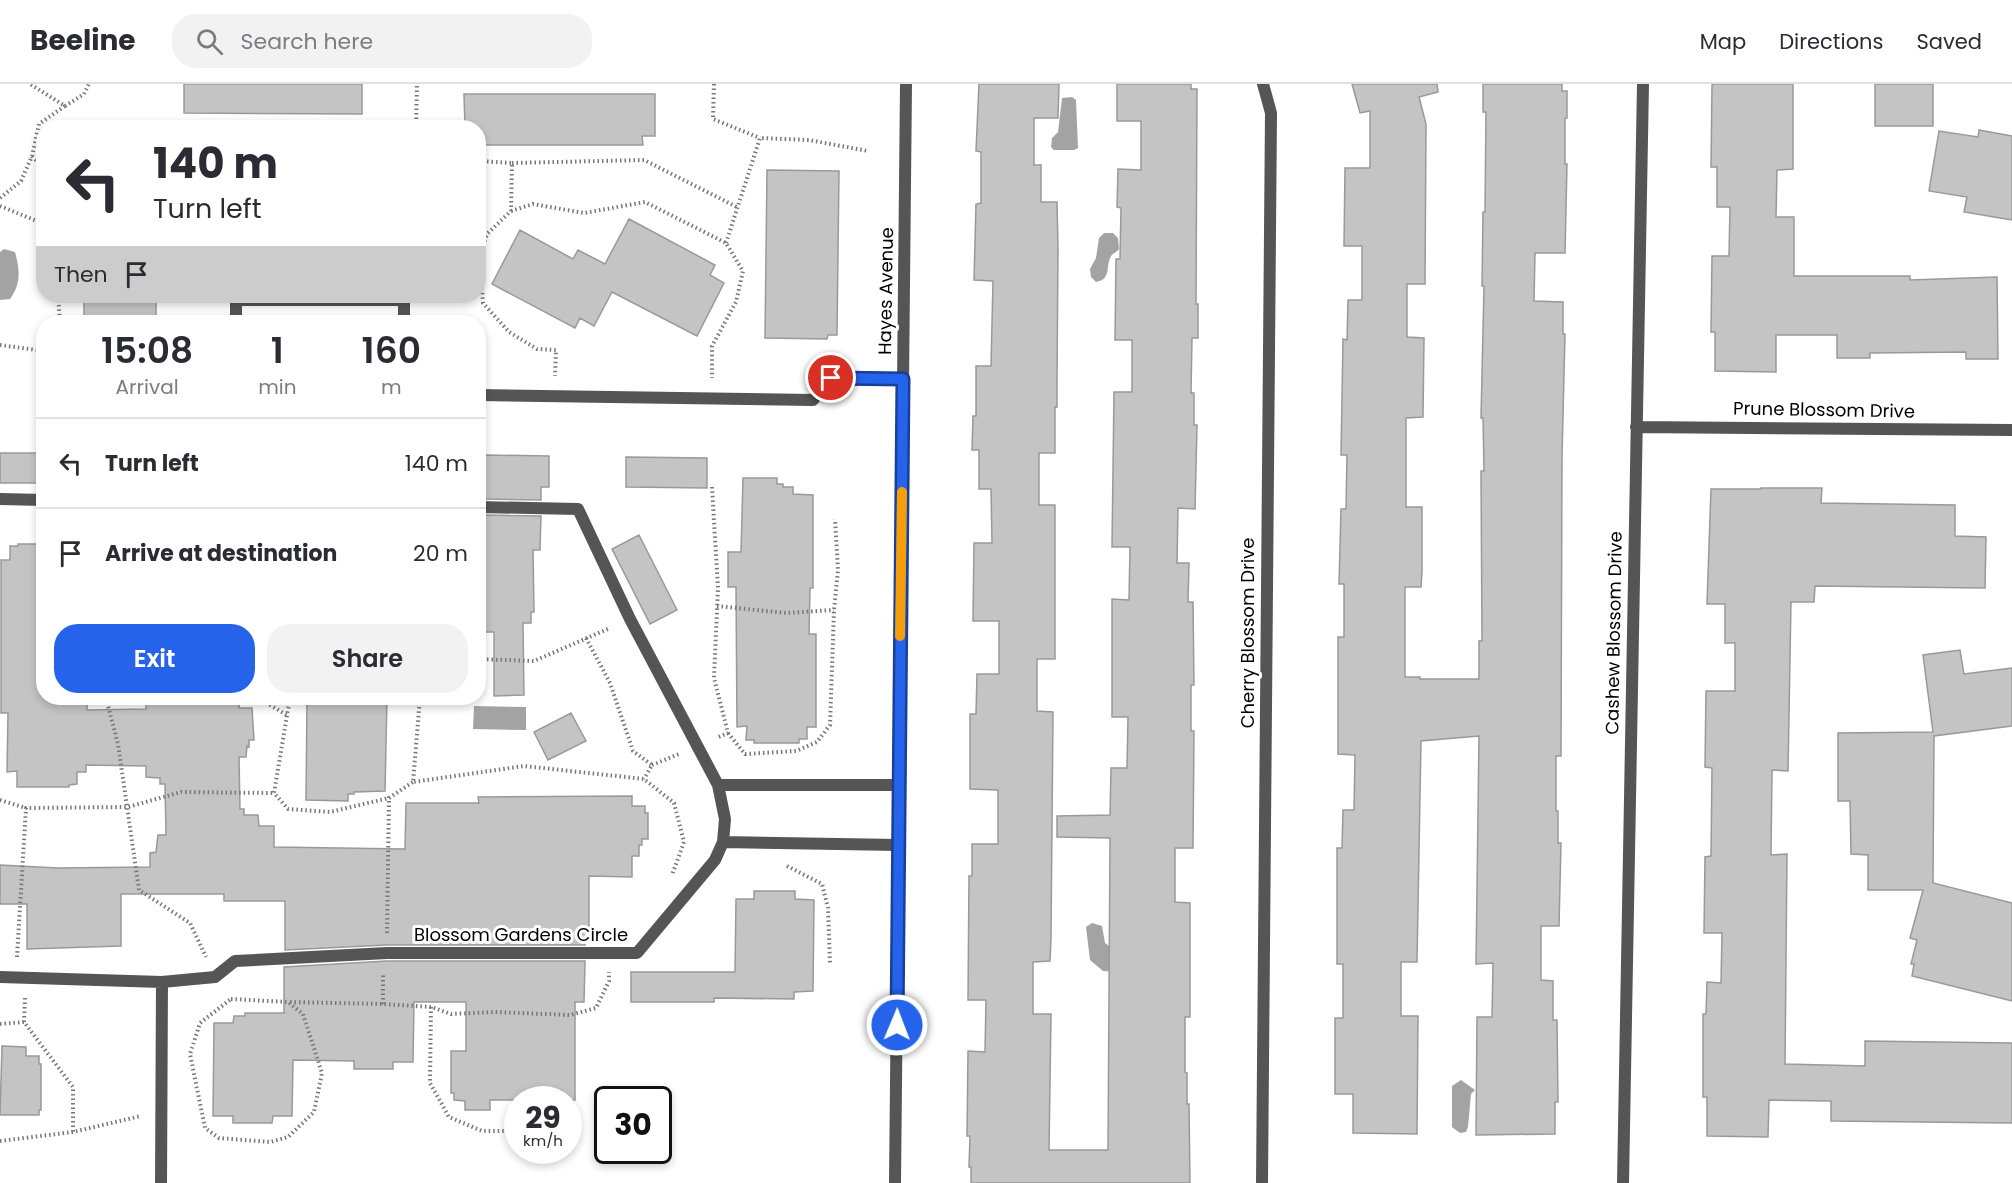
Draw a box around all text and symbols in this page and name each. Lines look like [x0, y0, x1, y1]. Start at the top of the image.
search box [172, 14, 592, 68]
text: Beeline [30, 21, 136, 60]
icon: search [193, 25, 226, 58]
text: Search here [241, 26, 373, 57]
text: Map [1700, 27, 1746, 56]
text: Directions [1779, 27, 1883, 56]
text: Saved [1916, 27, 1982, 56]
text: 140 m [153, 134, 278, 193]
icon: left [54, 144, 132, 222]
text: Turn left [153, 190, 262, 227]
street label: Hayes Avenue [872, 227, 899, 355]
icon: arrive [120, 258, 153, 291]
text: Then [54, 259, 108, 290]
text: 15:08 [101, 325, 193, 376]
text: 1 [271, 325, 284, 376]
text: 160 [362, 325, 421, 376]
pin [805, 352, 856, 403]
icon: arrive [814, 361, 847, 394]
text: Arrival [116, 373, 179, 401]
text: min [258, 373, 297, 401]
text: m [381, 373, 402, 401]
street label: Prune Blossom Drive [1733, 395, 1915, 424]
icon: left [54, 447, 87, 480]
text: Turn left [105, 448, 199, 479]
text: 140 m [405, 448, 468, 479]
street label: Cashew Blossom Drive [1599, 531, 1628, 735]
icon: arrive [54, 537, 87, 570]
text: Arrive at destination [105, 538, 337, 569]
text: 20 m [413, 538, 468, 569]
street label: Cherry Blossom Drive [1235, 538, 1260, 728]
button: Exit [54, 624, 255, 693]
button: Share [267, 624, 468, 693]
street label: Blossom Gardens Circle [414, 922, 628, 947]
position arrow [865, 993, 929, 1057]
speed limit sign: 30 [594, 1086, 672, 1164]
text: 29 [525, 1096, 561, 1139]
text: km/h [523, 1130, 563, 1151]

